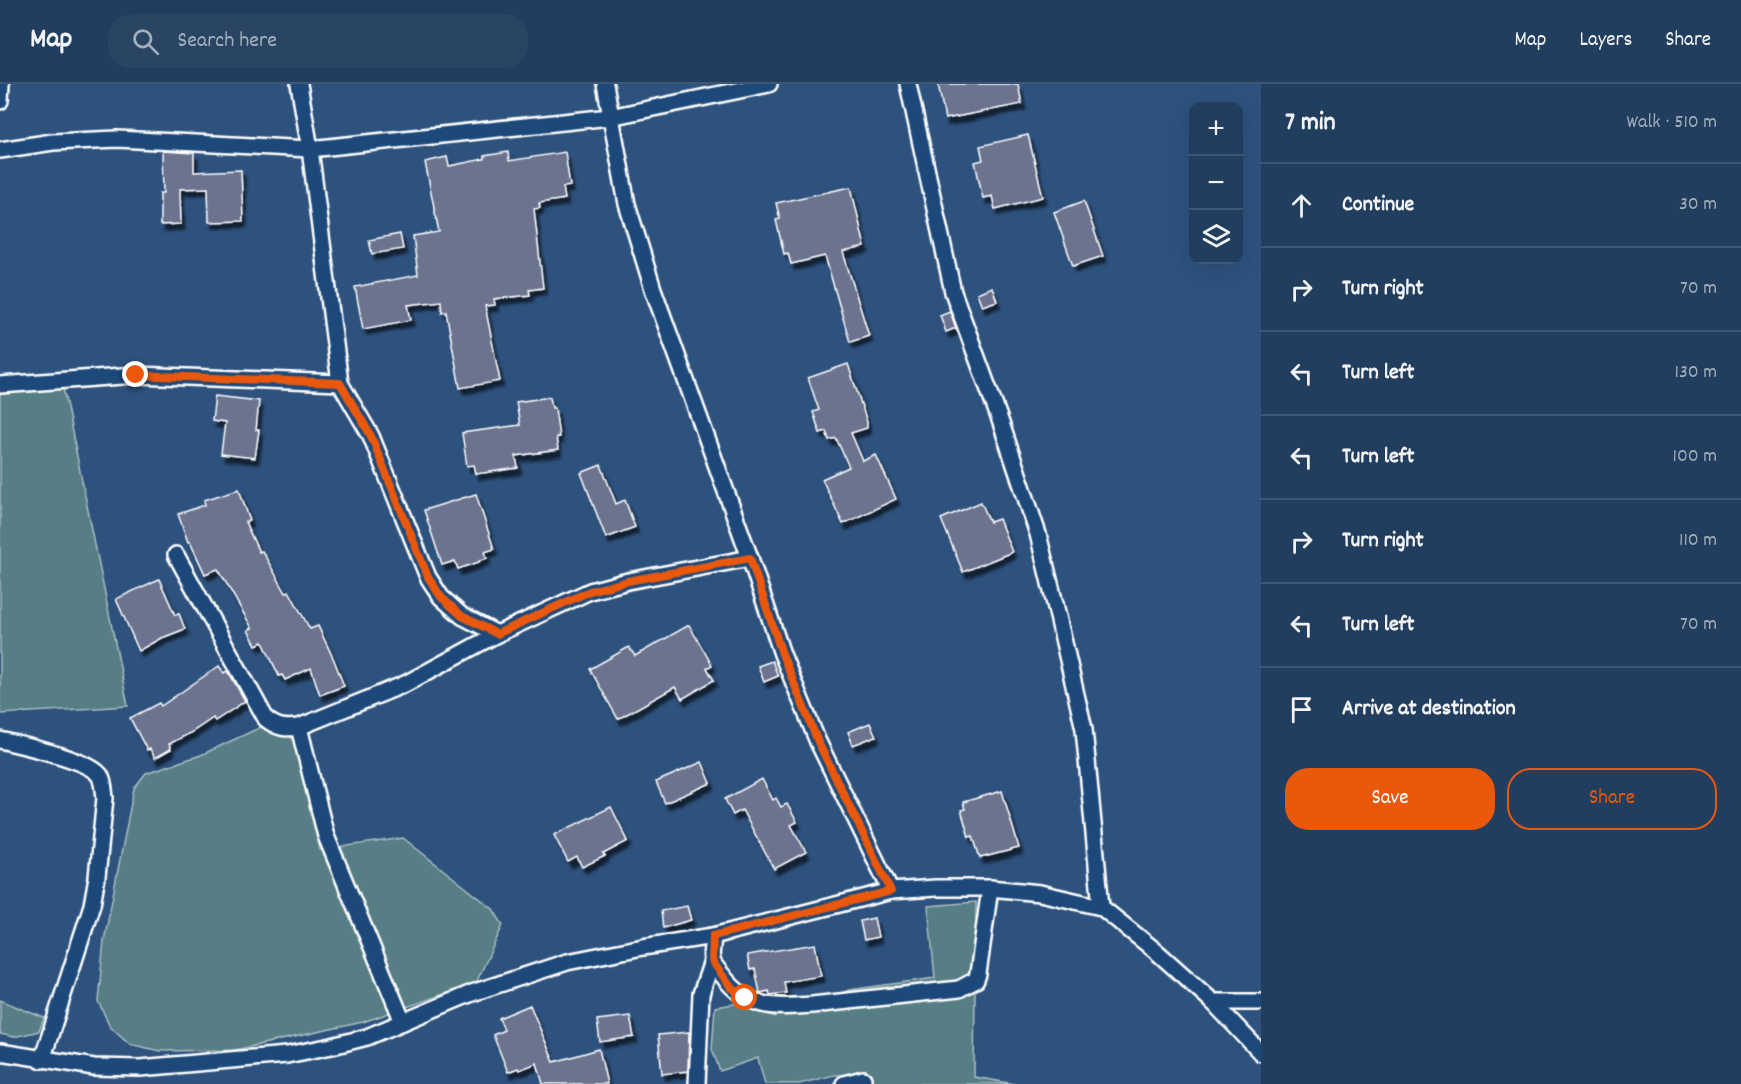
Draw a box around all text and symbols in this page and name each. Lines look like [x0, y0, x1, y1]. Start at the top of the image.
search box [108, 14, 528, 68]
text: Map [30, 21, 72, 61]
icon: search [129, 25, 162, 58]
text: Search here [177, 26, 277, 57]
text: Map [1515, 26, 1546, 56]
text: Layers [1579, 26, 1632, 56]
text: Share [1665, 26, 1711, 56]
map controls [1189, 102, 1243, 264]
button: + [1189, 102, 1243, 156]
text: 7 min [1285, 105, 1336, 142]
text: Walk · 510 m [1627, 109, 1717, 137]
button: − [1189, 156, 1243, 210]
icon: ahead [1285, 189, 1318, 222]
text: Continue [1342, 190, 1414, 221]
text: 30 m [1679, 191, 1717, 219]
button: layers [1189, 210, 1243, 264]
icon: right [1285, 273, 1318, 306]
text: Turn right [1342, 274, 1424, 305]
text: 70 m [1680, 275, 1717, 303]
icon: left [1285, 357, 1318, 390]
text: Turn left [1342, 358, 1414, 389]
text: 130 m [1675, 359, 1717, 387]
route end [122, 361, 148, 387]
icon: left [1285, 441, 1318, 474]
text: Turn left [1342, 442, 1414, 473]
text: 100 m [1673, 443, 1717, 471]
icon: right [1285, 525, 1318, 558]
text: Turn right [1342, 526, 1424, 557]
text: 110 m [1679, 527, 1717, 555]
icon: left [1285, 609, 1318, 642]
text: Turn left [1342, 610, 1414, 641]
text: 70 m [1680, 611, 1717, 639]
icon: arrive [1285, 693, 1318, 726]
text: Arrive at destination [1342, 694, 1516, 725]
button: Save [1285, 768, 1495, 830]
button: Share [1507, 768, 1717, 830]
route start [731, 984, 757, 1010]

